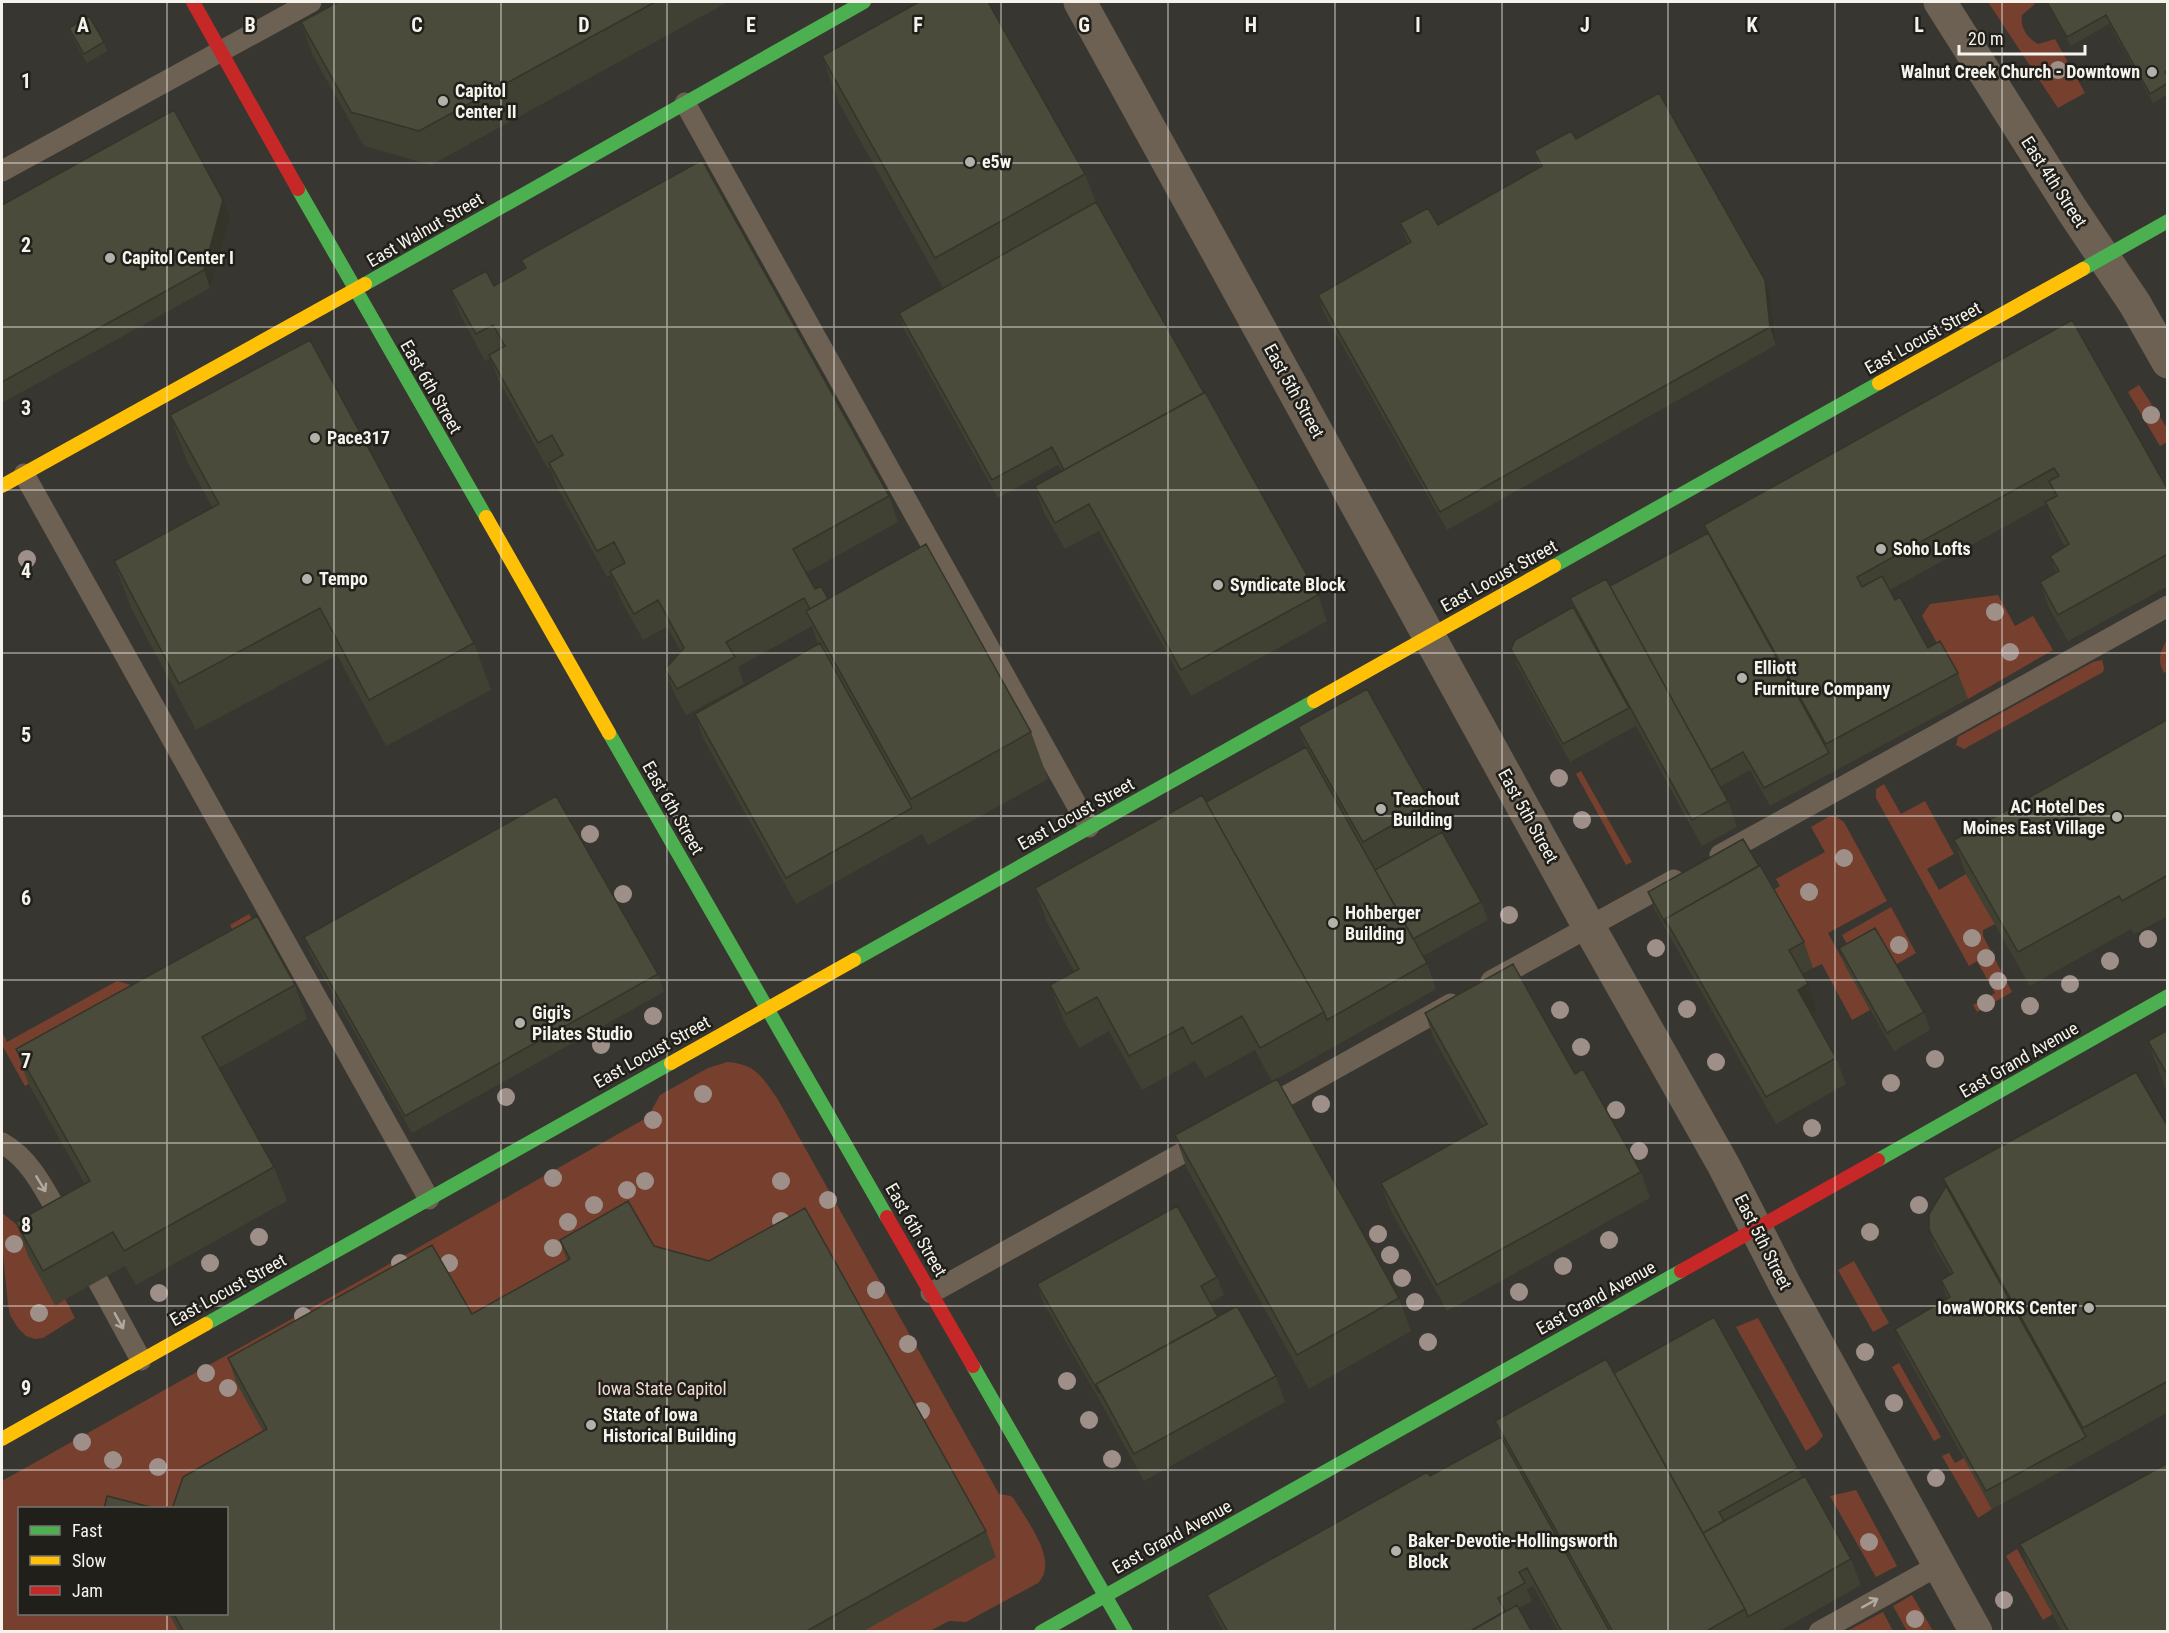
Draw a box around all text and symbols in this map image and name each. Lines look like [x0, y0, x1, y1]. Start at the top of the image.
text: A [77, 13, 89, 37]
text: B [244, 13, 256, 37]
text: C [411, 13, 423, 37]
text: D [578, 13, 590, 37]
text: E [746, 13, 756, 37]
text: F [913, 13, 923, 37]
text: G [1078, 13, 1090, 37]
text: H [1245, 13, 1257, 37]
text: I [1415, 13, 1421, 37]
text: J [1580, 13, 1590, 37]
text: K [1746, 13, 1758, 37]
text: L [1914, 13, 1924, 37]
scale bar [1959, 18, 2085, 56]
text: 20 m [1968, 28, 2003, 49]
place label: Walnut Creek Church - Downtown [1901, 61, 2140, 82]
marker: Walnut Creek Church - Downtown [2145, 65, 2159, 79]
text: 1 [21, 69, 31, 93]
place label: Capitol Center II [455, 80, 517, 122]
marker: Capitol Center II [436, 94, 450, 108]
street label: East 4th Street [2017, 132, 2092, 231]
place label: e5w [982, 151, 1012, 172]
marker: e5w [963, 155, 977, 169]
street label: East Walnut Street [363, 188, 486, 271]
text: 2 [21, 233, 31, 257]
place label: Capitol Center I [122, 247, 234, 268]
marker: Capitol Center I [103, 251, 117, 265]
street label: East Locust Street [1861, 297, 1985, 378]
street label: East 6th Street [396, 336, 467, 437]
street label: East 5th Street [1260, 340, 1329, 442]
text: 3 [21, 396, 31, 420]
place label: Pace317 [327, 427, 390, 448]
marker: Pace317 [308, 431, 322, 445]
street label: East Locust Street [1437, 535, 1561, 616]
place label: Soho Lofts [1893, 538, 1971, 559]
marker: Soho Lofts [1874, 542, 1888, 556]
text: 4 [21, 559, 31, 583]
place label: Tempo [319, 568, 368, 589]
marker: Tempo [300, 572, 314, 586]
place label: Syndicate Block [1230, 574, 1346, 595]
marker: Syndicate Block [1211, 578, 1225, 592]
place label: Elliott Furniture Company [1754, 657, 1890, 699]
marker: Elliott Furniture Company [1735, 671, 1749, 685]
text: 5 [21, 723, 31, 747]
street label: East 6th Street [638, 757, 709, 858]
street label: East 5th Street [1494, 765, 1563, 867]
street label: East Locust Street [1014, 773, 1138, 854]
place label: Teachout Building [1393, 788, 1460, 830]
place label: AC Hotel Des Moines East Village [1963, 796, 2105, 838]
marker: Teachout Building [1374, 802, 1388, 816]
marker: AC Hotel Des Moines East Village [2110, 810, 2124, 824]
text: 6 [21, 886, 31, 910]
place label: Hohberger Building [1345, 902, 1421, 944]
marker: Hohberger Building [1326, 916, 1340, 930]
place label: Gigi's Pilates Studio [532, 1002, 633, 1044]
street label: East Locust Street [590, 1011, 714, 1092]
marker: Gigi's Pilates Studio [513, 1016, 527, 1030]
street label: East Grand Avenue [1956, 1017, 2082, 1102]
text: 7 [21, 1049, 31, 1073]
one-way arrow [35, 1175, 47, 1192]
street label: East 6th Street [881, 1179, 952, 1280]
street label: East 5th Street [1730, 1190, 1797, 1293]
text: 8 [21, 1213, 31, 1237]
street label: East Locust Street [166, 1249, 290, 1330]
street label: East Grand Avenue [1532, 1256, 1659, 1339]
place label: IowaWORKS Center [1937, 1297, 2077, 1318]
marker: IowaWORKS Center [2082, 1301, 2096, 1315]
one-way arrow [113, 1312, 125, 1329]
text: 9 [21, 1376, 31, 1400]
park label: Iowa State Capitol [597, 1378, 727, 1399]
place label: State of Iowa Historical Building [603, 1404, 736, 1446]
marker: State of Iowa Historical Building [584, 1418, 598, 1432]
street label: East Grand Avenue [1108, 1495, 1235, 1578]
legend [18, 1507, 228, 1615]
text: Fast [72, 1520, 103, 1541]
place label: Baker-Devotie-Hollingsworth Block [1408, 1530, 1618, 1572]
marker: Baker-Devotie-Hollingsworth Block [1389, 1544, 1403, 1558]
text: Slow [72, 1550, 107, 1571]
text: Jam [72, 1580, 103, 1601]
one-way arrow [1861, 1597, 1878, 1609]

